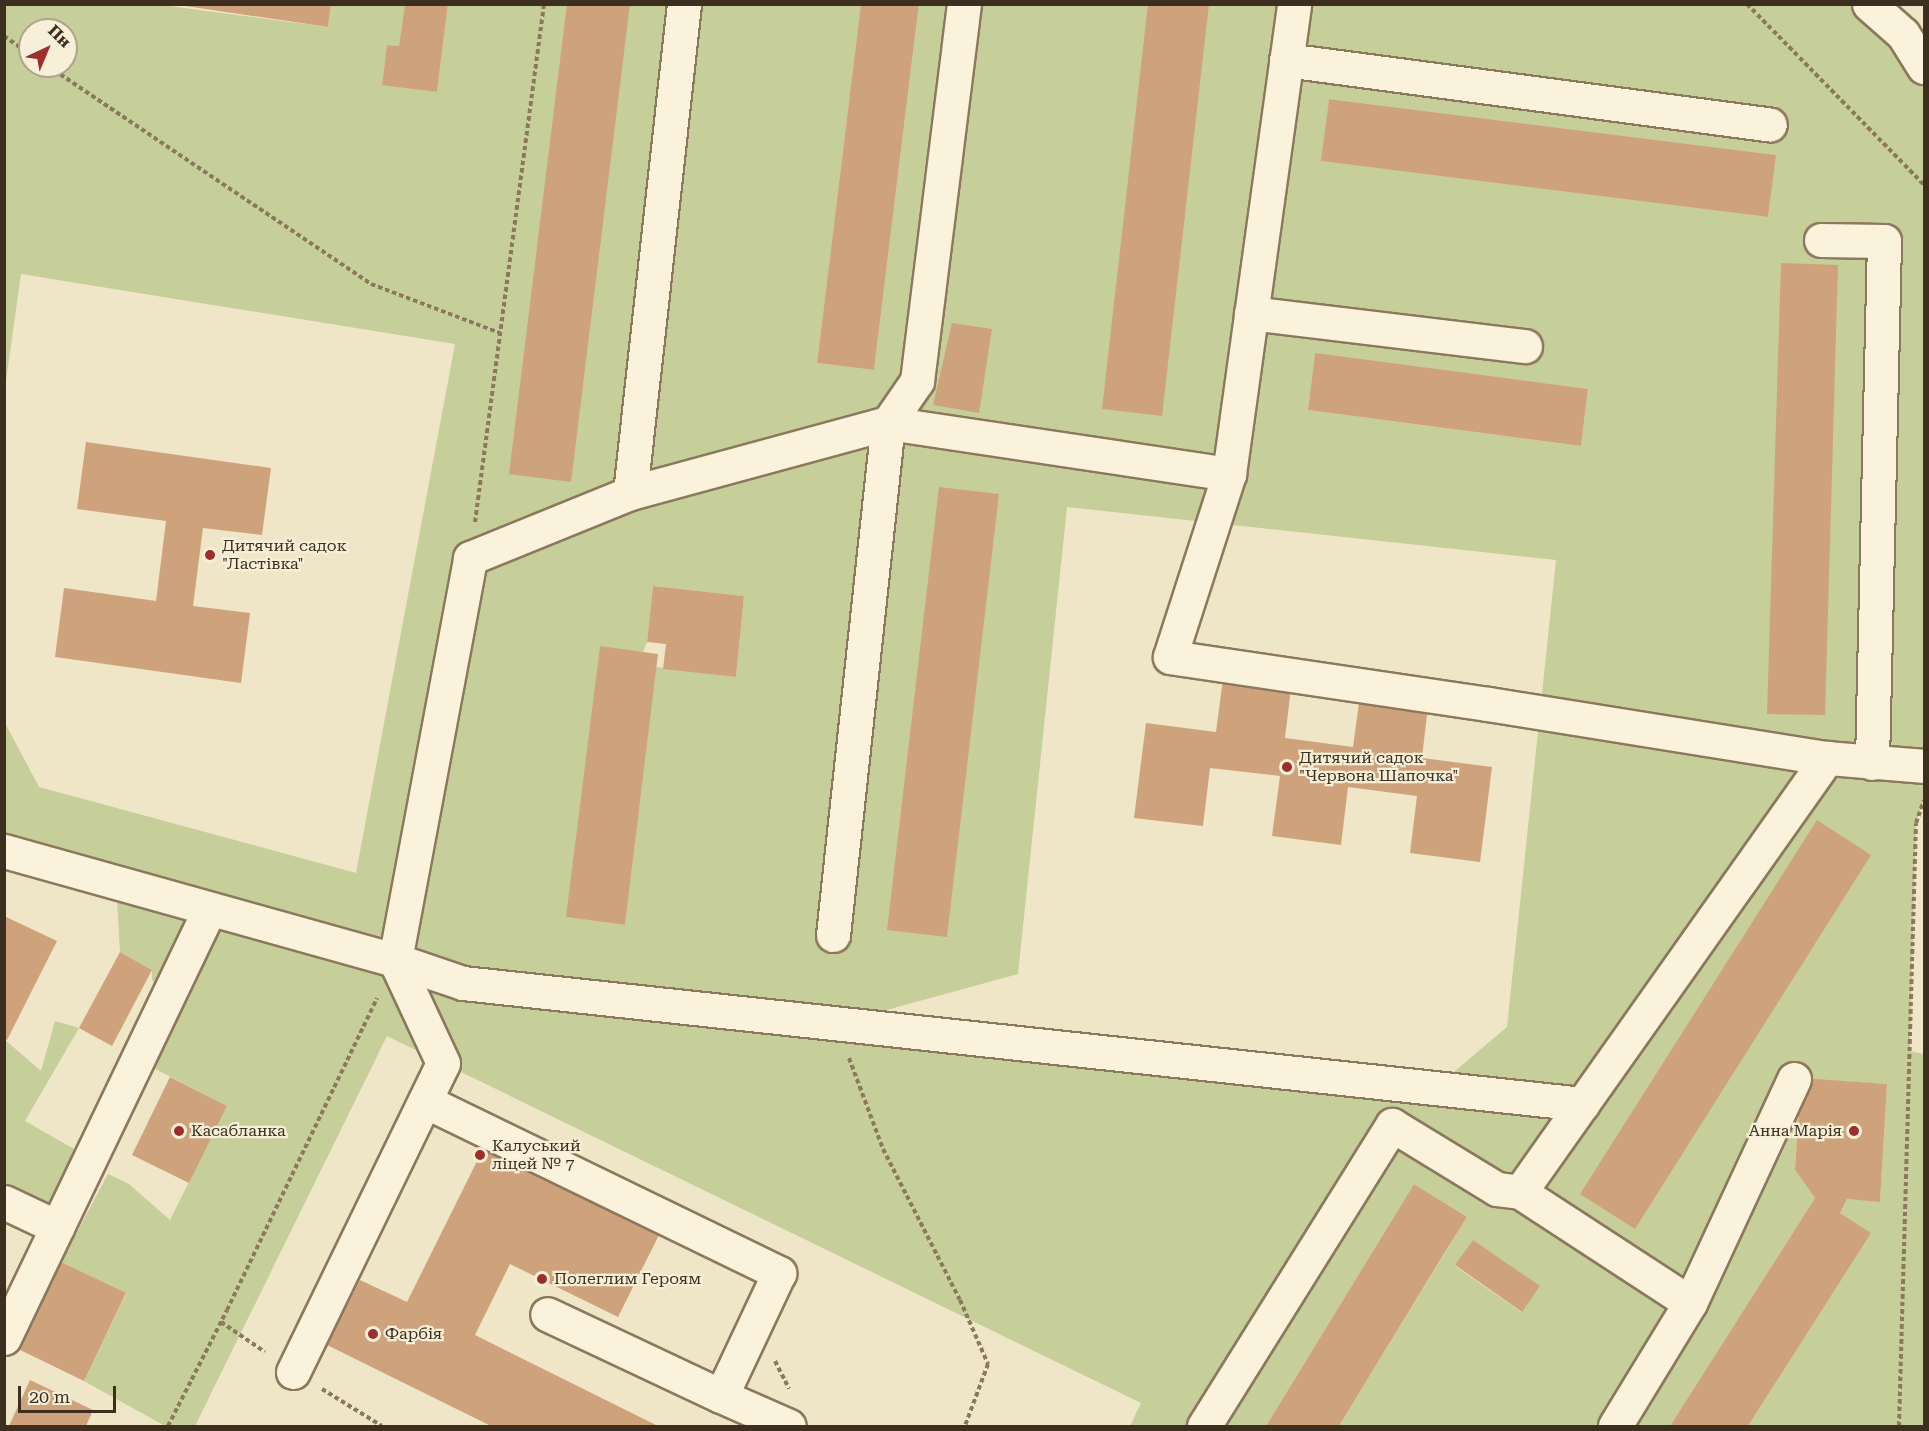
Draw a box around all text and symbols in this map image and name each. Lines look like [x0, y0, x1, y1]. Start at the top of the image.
north arrow [18, 18, 78, 78]
text: Пн [44, 21, 75, 51]
place label: Дитячий садок "Ластівка" [222, 536, 347, 574]
marker: Дитячий садок "Ластівка" [203, 548, 217, 562]
place label: Дитячий садок "Червона Шапочка" [1299, 748, 1458, 786]
marker: Дитячий садок "Червона Шапочка" [1280, 760, 1294, 774]
place label: Касабланка [191, 1121, 286, 1141]
place label: Анна Марія [1749, 1121, 1842, 1141]
marker: Касабланка [172, 1124, 186, 1138]
marker: Анна Марія [1847, 1124, 1861, 1138]
place label: Калуський ліцей № 7 [492, 1136, 581, 1174]
marker: Калуський ліцей № 7 [473, 1148, 487, 1162]
place label: Полеглим Героям [554, 1269, 701, 1289]
marker: Полеглим Героям [535, 1272, 549, 1286]
place label: Фарбія [385, 1324, 442, 1344]
marker: Фарбія [366, 1327, 380, 1341]
scale bar [21, 1374, 118, 1412]
text: 20 m [29, 1386, 70, 1407]

